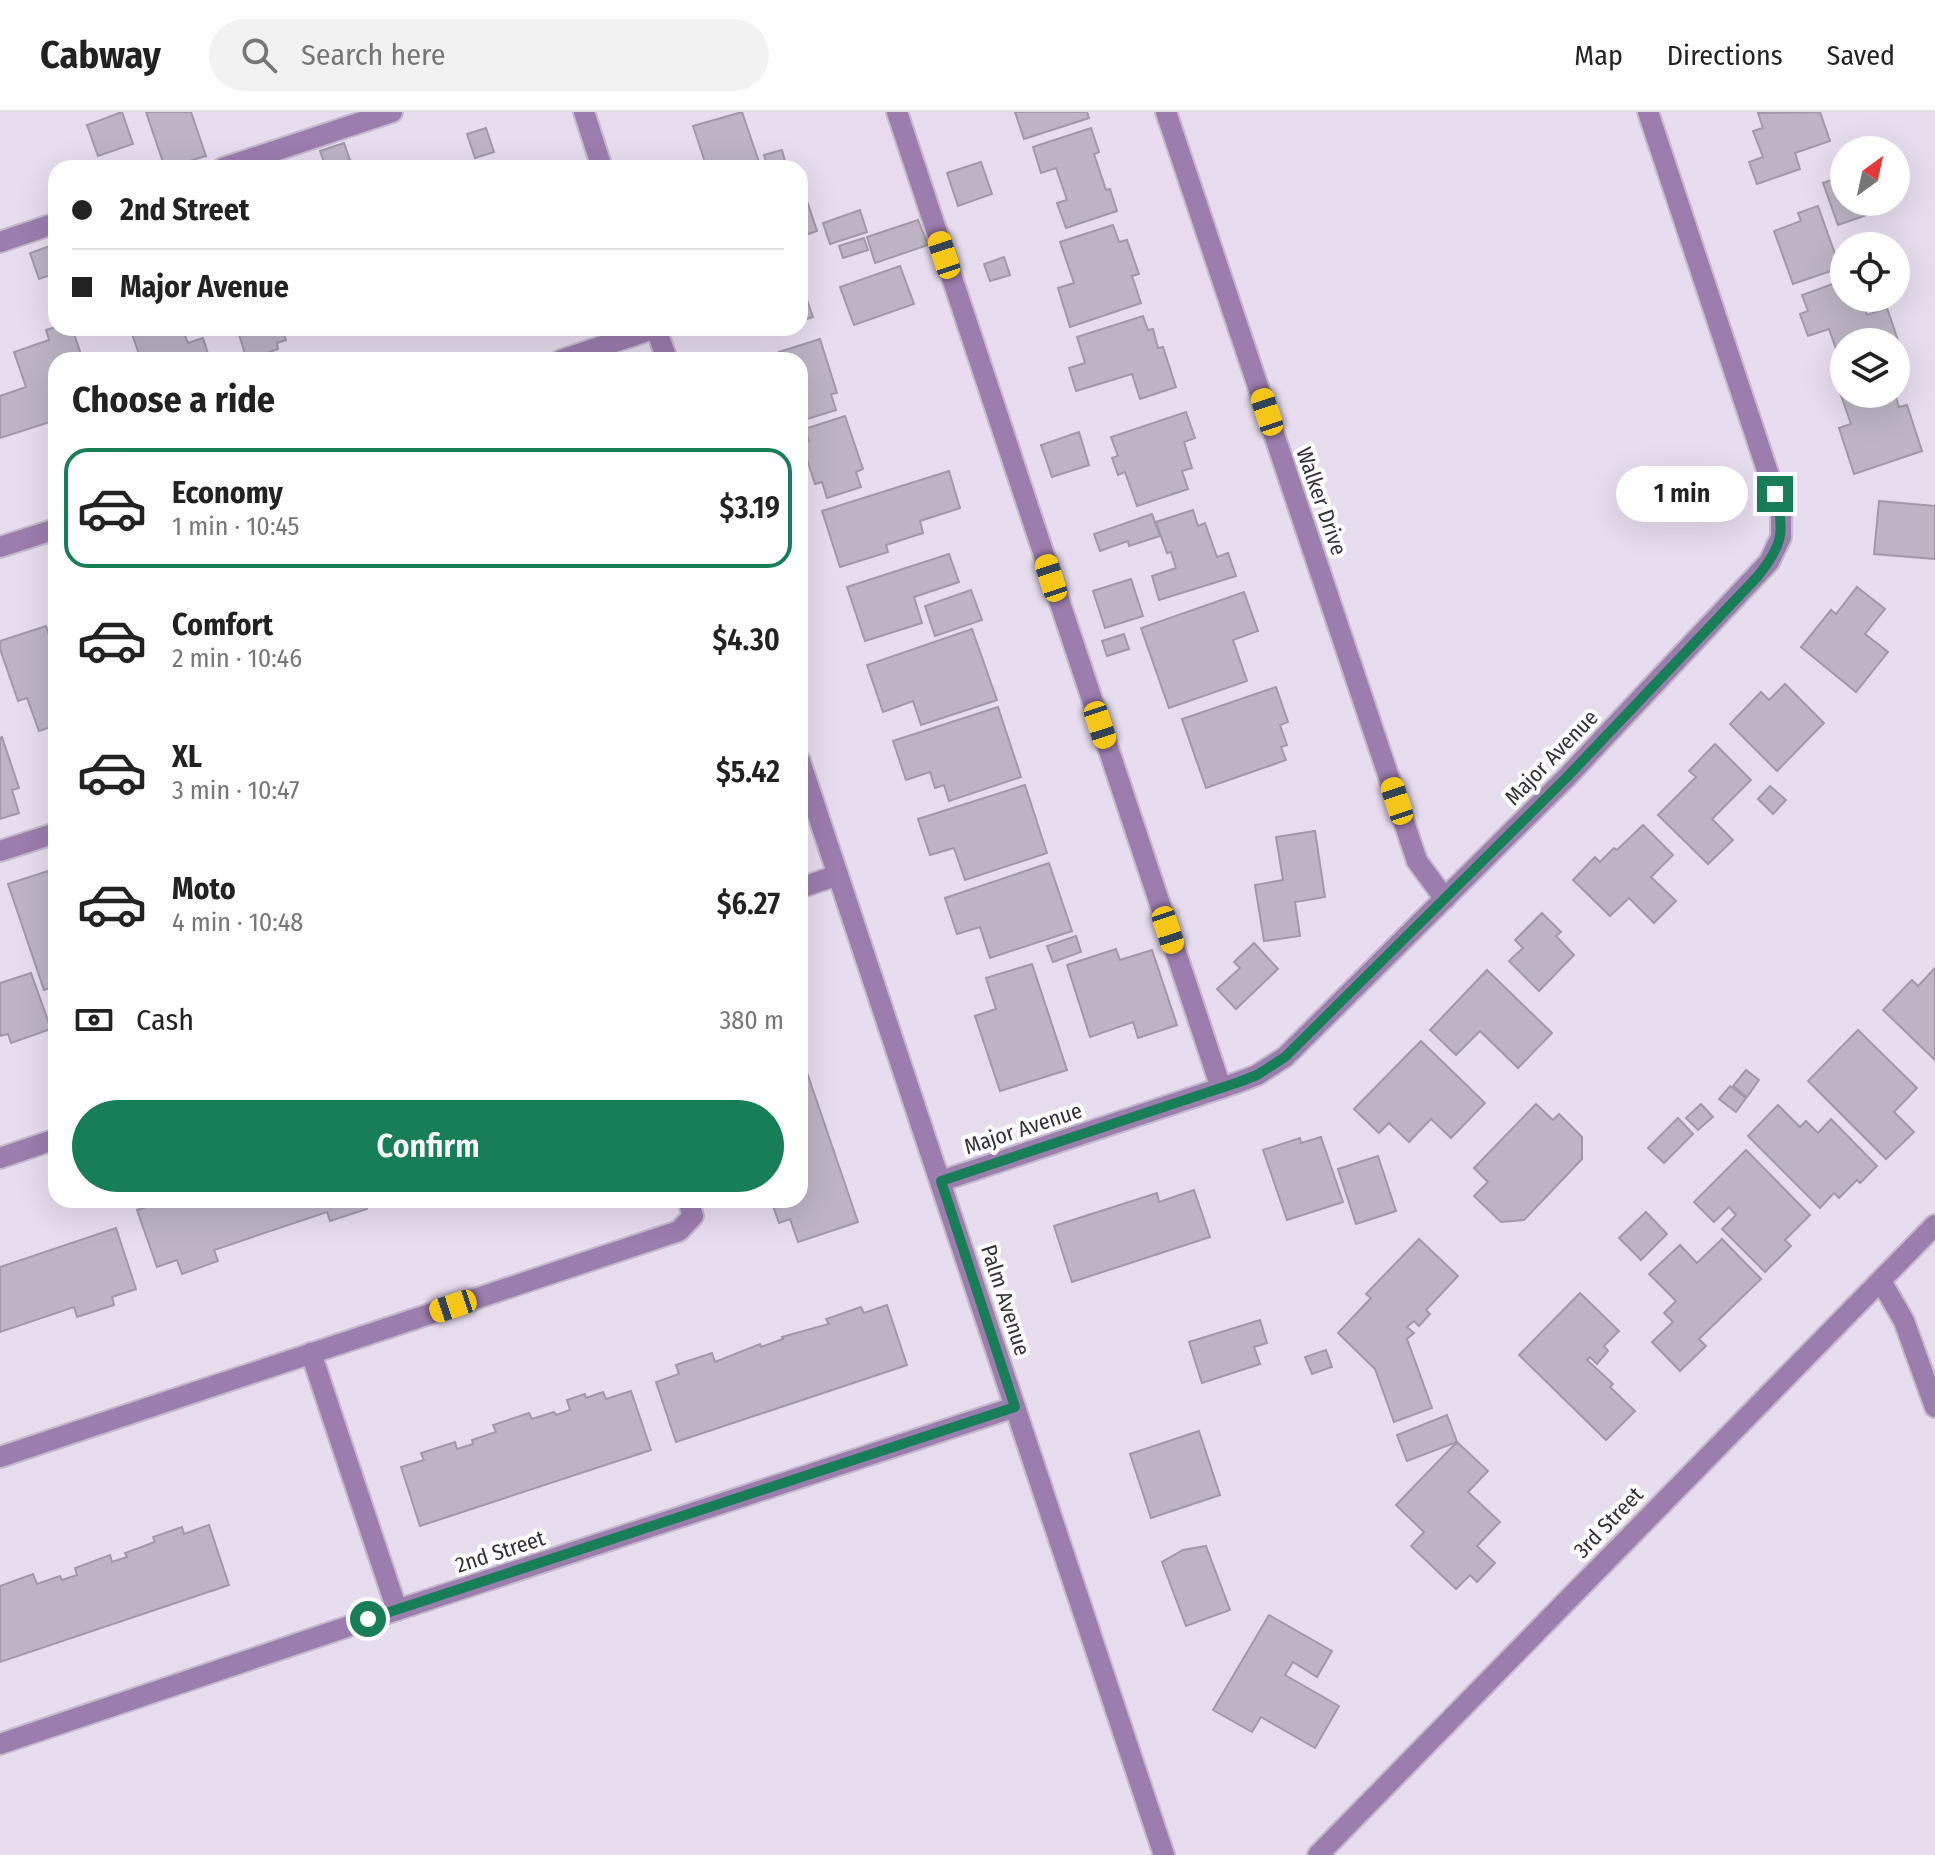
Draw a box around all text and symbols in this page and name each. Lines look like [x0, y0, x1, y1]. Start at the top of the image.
search box [209, 19, 769, 91]
text: Cabway [40, 32, 161, 78]
icon: search [237, 33, 281, 77]
text: Search here [301, 37, 446, 73]
text: Map [1574, 39, 1623, 72]
text: Directions [1667, 39, 1783, 72]
text: Saved [1827, 39, 1895, 72]
north arrow [1830, 136, 1910, 216]
map controls [1830, 136, 1910, 408]
text: 2nd Street [120, 192, 249, 228]
car [925, 228, 963, 282]
button: locate [1830, 232, 1910, 312]
text: Major Avenue [120, 269, 289, 305]
button: layers [1830, 328, 1910, 408]
text: Choose a ride [72, 378, 275, 422]
car [1248, 385, 1286, 439]
street label: Walker Drive [1290, 444, 1353, 559]
callout: 1 min [1615, 466, 1747, 522]
icon: car [76, 472, 148, 544]
text: Economy [172, 475, 283, 511]
route end [1757, 476, 1793, 512]
text: 1 min [1654, 478, 1710, 509]
text: $3.19 [720, 490, 780, 526]
text: 1 min · 10:45 [172, 511, 300, 542]
car [1032, 551, 1070, 605]
icon: car [76, 604, 148, 676]
text: Comfort [172, 607, 273, 643]
text: $4.30 [713, 622, 780, 658]
text: 2 min · 10:46 [172, 643, 302, 674]
car [1081, 698, 1119, 752]
street label: Major Avenue [1499, 704, 1604, 811]
icon: car [76, 736, 148, 808]
text: XL [172, 739, 202, 775]
text: $5.42 [716, 754, 780, 790]
car [1378, 774, 1416, 828]
text: 3 min · 10:47 [172, 775, 300, 806]
icon: car [76, 868, 148, 940]
text: Moto [172, 871, 236, 907]
text: $6.27 [717, 886, 780, 922]
car [1149, 903, 1187, 957]
text: 4 min · 10:48 [172, 907, 303, 938]
icon: cash [72, 998, 116, 1042]
text: Cash [136, 1002, 194, 1038]
text: 380 m [720, 1005, 784, 1036]
street label: Major Avenue [961, 1097, 1085, 1160]
button: Confirm [72, 1100, 784, 1192]
street label: Palm Avenue [975, 1241, 1036, 1359]
car [426, 1287, 480, 1325]
street label: 3rd Street [1568, 1481, 1649, 1563]
street label: 2nd Street [452, 1524, 549, 1579]
route start [350, 1601, 386, 1637]

